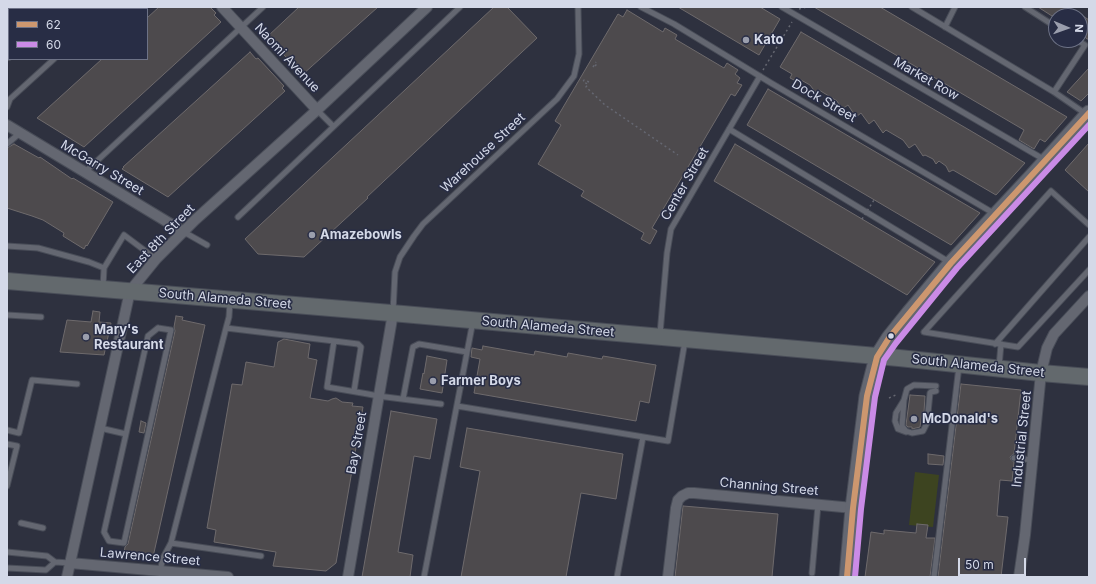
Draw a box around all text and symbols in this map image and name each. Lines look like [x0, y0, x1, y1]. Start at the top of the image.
legend [8, 8, 148, 60]
north arrow [1048, 8, 1088, 48]
text: 62 [46, 17, 61, 32]
street label: Naomi Avenue [251, 20, 323, 96]
text: N [1072, 24, 1086, 33]
place label: Kato [754, 32, 784, 48]
marker: Kato [741, 35, 751, 45]
text: 60 [46, 37, 61, 52]
street label: Market Row [891, 54, 961, 104]
street label: Dock Street [789, 76, 859, 126]
street label: Warehouse Street [438, 110, 528, 196]
street label: McGarry Street [58, 137, 146, 199]
street label: Center Street [658, 145, 712, 223]
street label: East 8th Street [124, 201, 198, 277]
place label: Amazebowls [320, 227, 402, 243]
marker: Amazebowls [307, 230, 317, 240]
street label: South Alameda Street [158, 285, 292, 313]
street label: South Alameda Street [481, 313, 615, 341]
place label: Mary's Restaurant [94, 322, 163, 353]
unlabelled marker [886, 331, 896, 341]
marker: Mary's Restaurant [81, 332, 91, 342]
street label: South Alameda Street [911, 351, 1045, 381]
place label: Farmer Boys [441, 373, 521, 389]
marker: Farmer Boys [428, 376, 438, 386]
street label: Industrial Street [1009, 390, 1035, 488]
street label: Bay Street [344, 410, 370, 476]
place label: McDonald's [922, 411, 998, 427]
marker: McDonald's [909, 414, 919, 424]
street label: Channing Street [719, 475, 819, 499]
street label: Lawrence Street [99, 545, 201, 569]
scale bar [960, 550, 1028, 576]
text: 50 m [965, 557, 994, 572]

